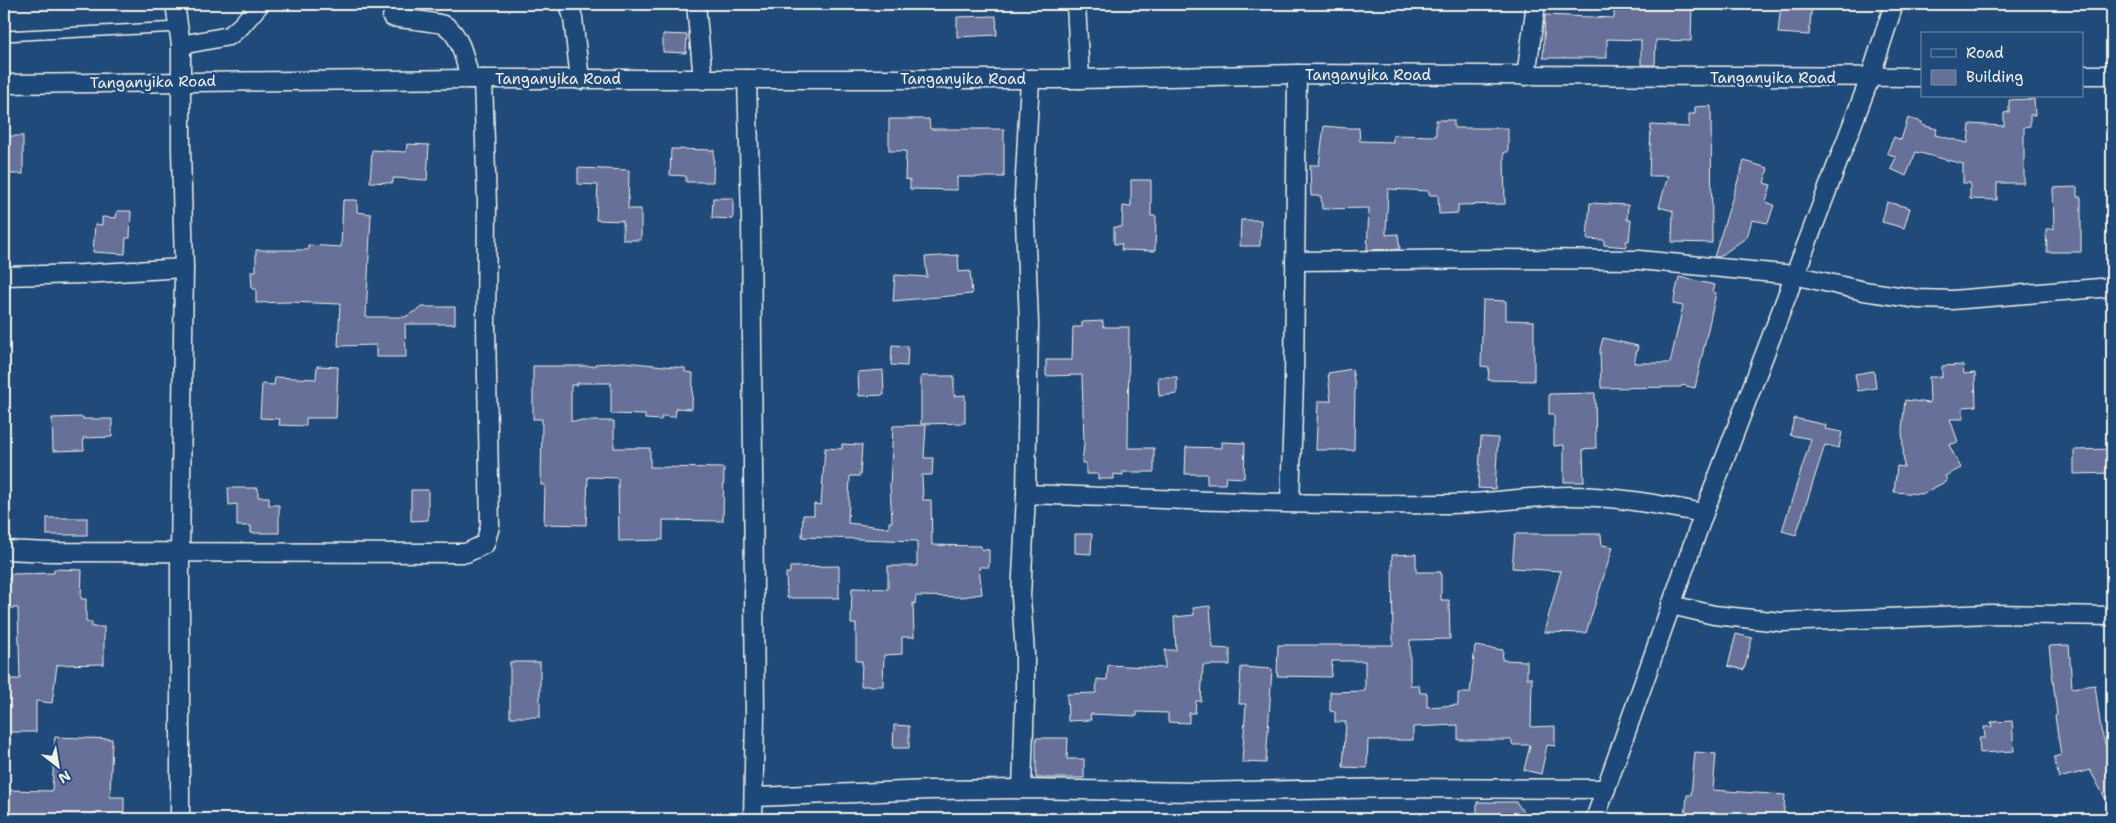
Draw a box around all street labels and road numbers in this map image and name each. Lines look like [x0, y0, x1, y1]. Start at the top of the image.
street label: Tanganyika Road [1305, 65, 1432, 85]
street label: Tanganyika Road [1710, 68, 1837, 88]
street label: Tanganyika Road [495, 69, 622, 89]
street label: Tanganyika Road [900, 69, 1027, 89]
street label: Tanganyika Road [90, 71, 217, 93]

